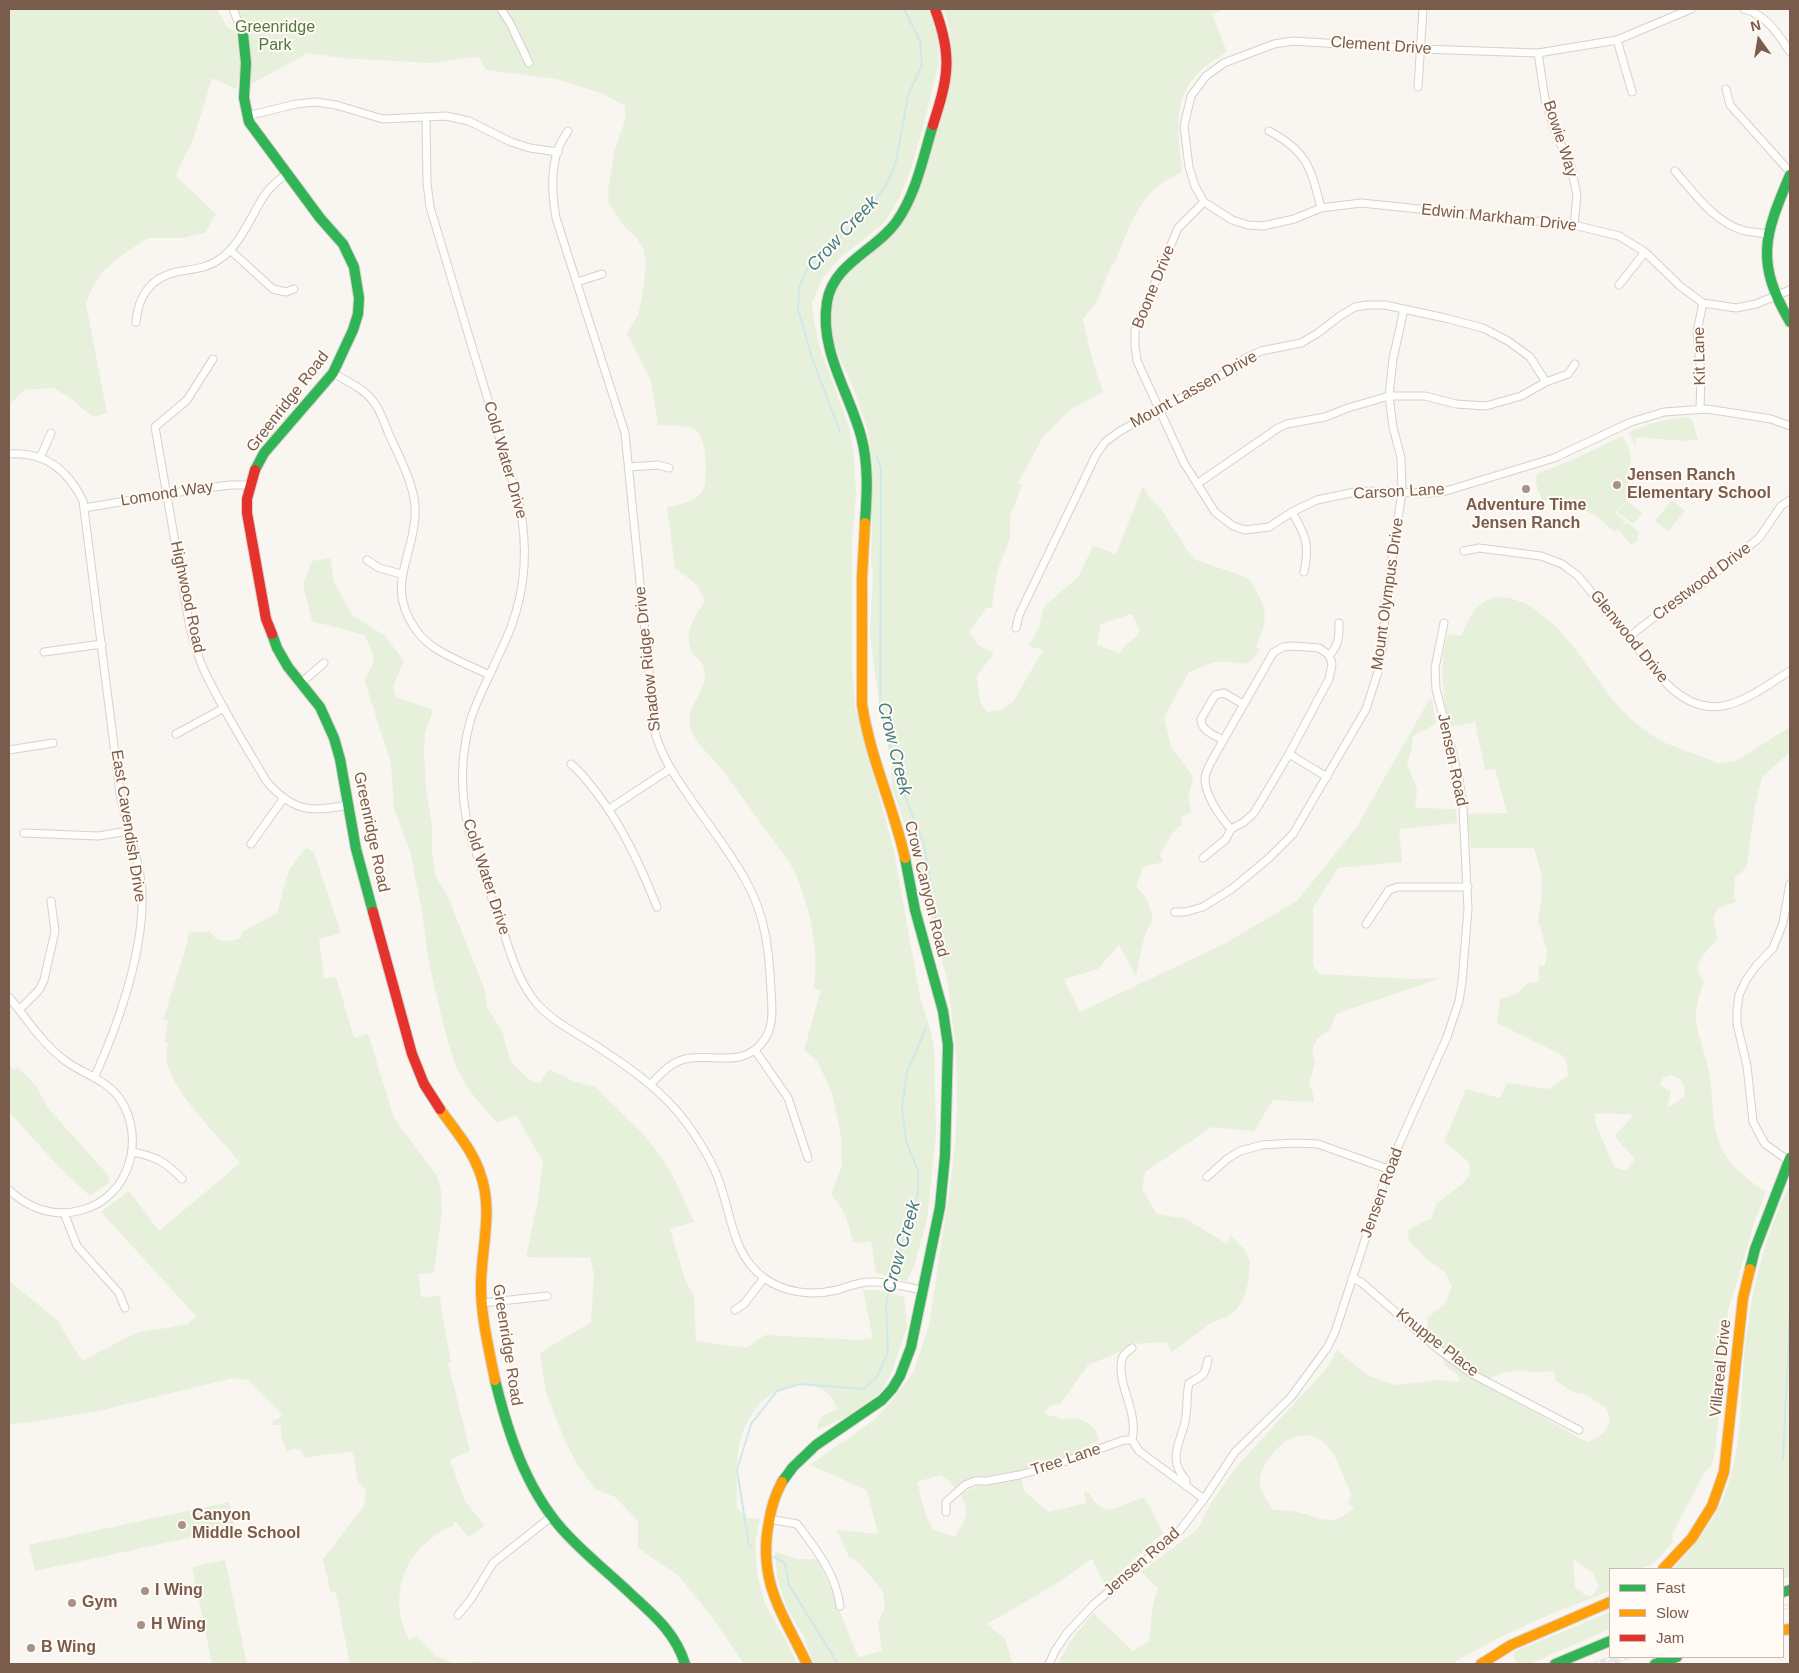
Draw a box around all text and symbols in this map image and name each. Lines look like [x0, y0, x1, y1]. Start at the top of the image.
north arrow [1734, 15, 1784, 65]
text: N [1749, 16, 1762, 34]
park label: Greenridge Park [235, 18, 315, 56]
street label: Clement Drive [1330, 33, 1432, 59]
street label: Bowie Way [1539, 98, 1581, 180]
water label: Crow Creek [803, 192, 883, 276]
street label: Edwin Markham Drive [1420, 200, 1578, 236]
street label: Boone Drive [1129, 243, 1179, 331]
street label: Kit Lane [1690, 326, 1710, 386]
street label: Mount Lassen Drive [1127, 347, 1261, 433]
street label: Greenridge Road [243, 348, 333, 456]
street label: Cold Water Drive [479, 399, 531, 521]
place label: Jensen Ranch Elementary School [1627, 466, 1771, 504]
street label: Lomond Way [119, 477, 215, 511]
marker: Jensen Ranch Elementary School [1611, 479, 1623, 491]
street label: Carson Lane [1353, 480, 1445, 504]
marker: Adventure Time Jensen Ranch [1520, 483, 1532, 495]
place label: Adventure Time Jensen Ranch [1466, 496, 1586, 534]
street label: Mount Olympus Drive [1368, 517, 1408, 671]
street label: Highwood Road [166, 539, 208, 655]
street label: Crestwood Drive [1649, 539, 1755, 625]
street label: Shadow Ridge Drive [631, 585, 665, 733]
street label: Glenwood Drive [1586, 587, 1672, 687]
water label: Crow Creek [872, 700, 916, 798]
street label: Jensen Road [1433, 712, 1471, 808]
street label: East Cavendish Drive [106, 749, 150, 903]
street label: Greenridge Road [349, 770, 393, 894]
street label: Cold Water Drive [458, 816, 514, 938]
street label: Crow Canyon Road [900, 819, 952, 959]
street label: Jensen Road [1357, 1145, 1407, 1241]
water label: Crow Creek [879, 1198, 925, 1296]
street label: Greenridge Road [488, 1283, 526, 1407]
street label: Knuppe Place [1392, 1305, 1482, 1381]
street label: Villareal Drive [1706, 1318, 1736, 1418]
street label: Tree Lane [1029, 1440, 1103, 1480]
place label: Canyon Middle School [192, 1506, 300, 1544]
marker: Canyon Middle School [176, 1519, 188, 1531]
street label: Jensen Road [1100, 1524, 1184, 1600]
legend [1609, 1568, 1784, 1658]
text: Fast [1656, 1579, 1685, 1596]
place label: I Wing [155, 1581, 203, 1601]
marker: I Wing [139, 1585, 151, 1597]
place label: Gym [82, 1593, 118, 1613]
marker: Gym [66, 1597, 78, 1609]
text: Slow [1656, 1604, 1689, 1621]
place label: H Wing [151, 1615, 206, 1635]
marker: H Wing [135, 1619, 147, 1631]
text: Jam [1656, 1629, 1684, 1646]
place label: B Wing [41, 1638, 96, 1658]
marker: B Wing [25, 1642, 37, 1654]

